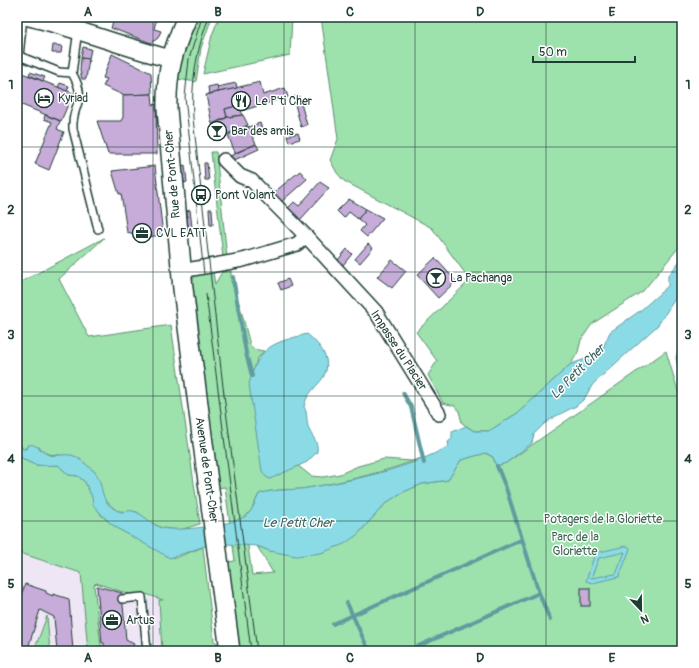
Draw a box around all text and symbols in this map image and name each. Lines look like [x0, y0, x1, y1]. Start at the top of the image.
text: A [84, 4, 93, 20]
text: B [214, 4, 222, 20]
text: C [346, 4, 354, 20]
text: D [476, 4, 484, 20]
text: E [609, 4, 616, 20]
scale bar [533, 38, 635, 64]
text: 50 m [539, 45, 567, 60]
text: 1 [8, 77, 14, 93]
text: 1 [685, 77, 691, 93]
hotel icon: Kyriad [33, 87, 55, 109]
restaurant icon: Le P'ti Cher [230, 90, 252, 112]
place label: Kyriad [58, 91, 88, 106]
place label: Le P'ti Cher [255, 94, 313, 109]
bar icon: Bar des amis [206, 120, 228, 142]
place label: Bar des amis [231, 124, 295, 139]
street label: Rue de Pont-Cher [161, 128, 184, 219]
bus stop icon: Pont Volant [190, 184, 212, 206]
place label: Pont Volant [215, 188, 275, 203]
text: 2 [7, 202, 15, 218]
text: 2 [684, 202, 692, 218]
office icon: CVL EATT [131, 222, 153, 244]
place label: CVL EATT [156, 226, 207, 241]
bar icon: La Pachanga [425, 267, 447, 289]
place label: La Pachanga [450, 271, 512, 286]
street label: Impasse du Placier [367, 307, 430, 394]
text: 3 [7, 327, 15, 343]
text: 3 [684, 327, 692, 343]
water label: Le Petit Cher [547, 339, 610, 402]
street label: Avenue de Pont-Cher [192, 416, 221, 525]
text: 4 [7, 451, 15, 467]
text: 4 [684, 451, 692, 467]
park label: Potagers de la Gloriette [544, 512, 662, 527]
water label: Le Petit Cher [263, 515, 336, 531]
park label: Parc de la Gloriette [551, 530, 599, 559]
text: 5 [7, 576, 15, 592]
text: 5 [684, 576, 692, 592]
north arrow [621, 590, 661, 630]
office icon: Artus [101, 609, 123, 631]
text: N [638, 611, 650, 626]
place label: Artus [126, 613, 155, 628]
text: A [84, 650, 93, 666]
text: B [214, 650, 222, 666]
text: C [346, 650, 354, 666]
text: D [476, 650, 484, 666]
text: E [609, 650, 616, 666]

